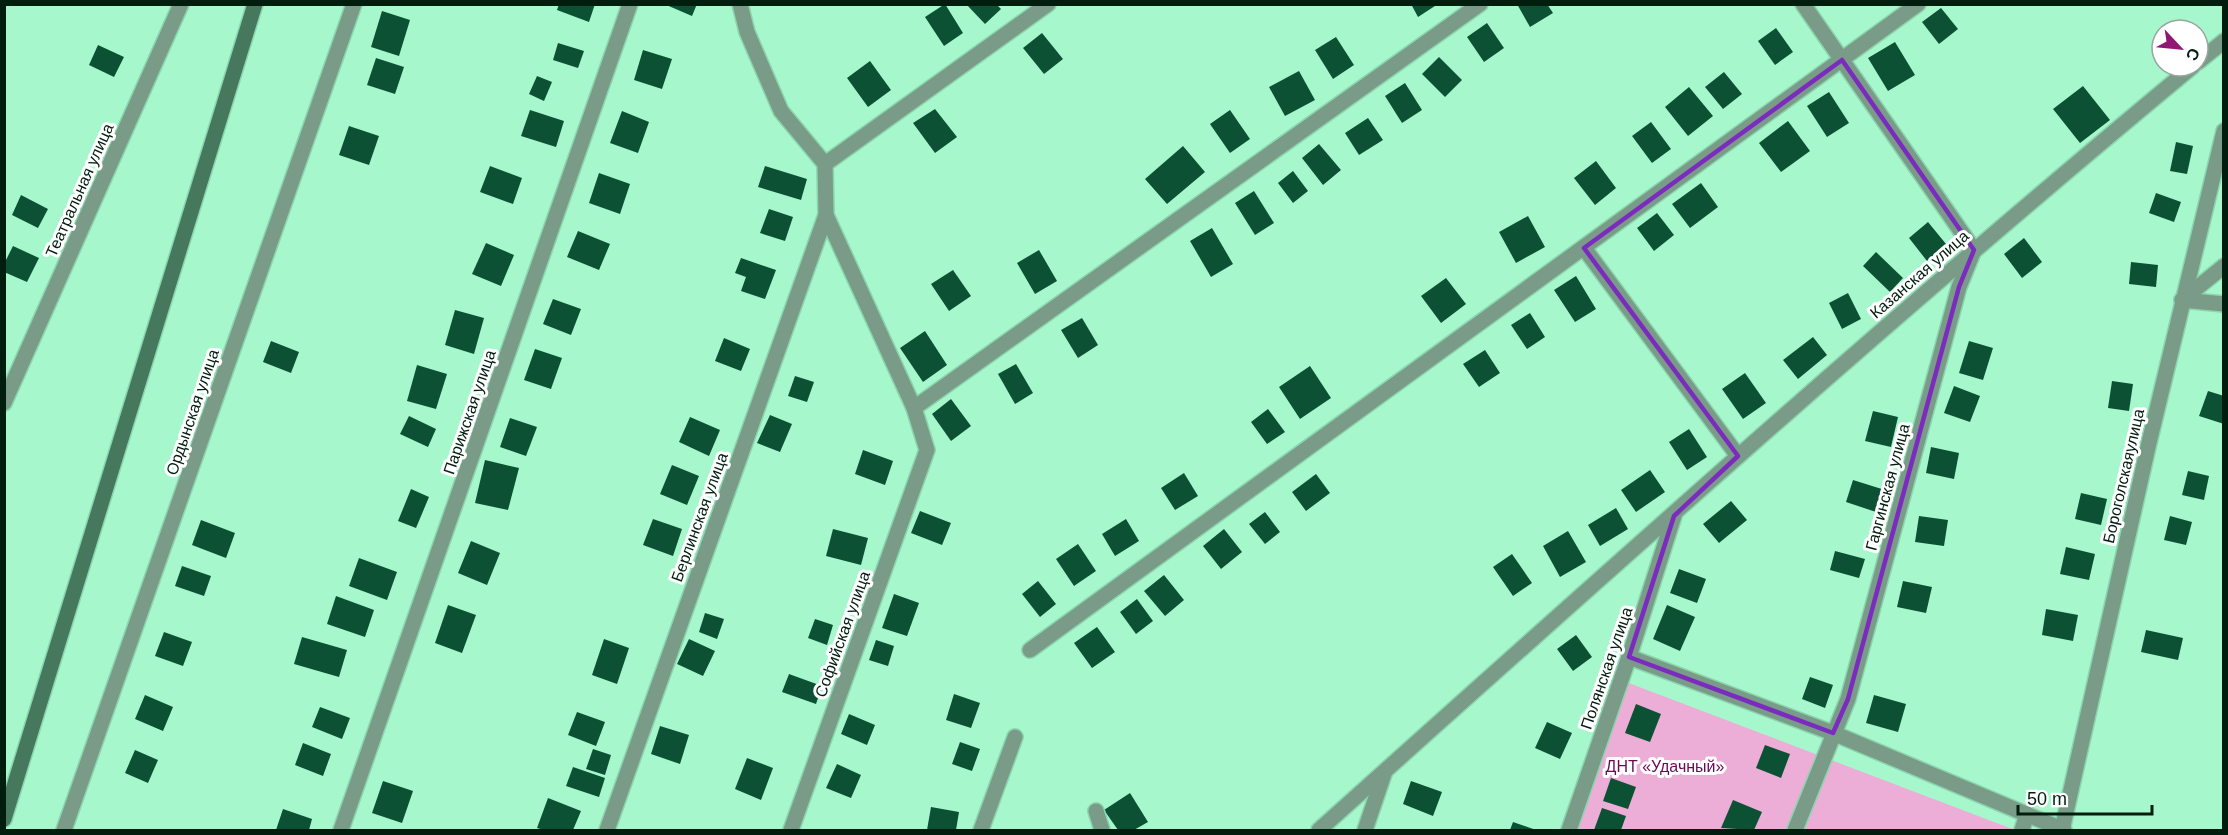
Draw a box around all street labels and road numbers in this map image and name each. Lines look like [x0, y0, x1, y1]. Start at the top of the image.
street label: Театральная улица [42, 121, 117, 259]
street label: Казанская улица [1867, 227, 1972, 322]
street label: Ордынская улица [163, 347, 222, 477]
street label: Парижская улица [440, 348, 499, 477]
street label: Бороголскаяулица [2100, 407, 2147, 545]
street label: Гаргинская улица [1862, 422, 1913, 552]
street label: Берлинская улица [668, 450, 731, 584]
street label: Софийская улица [812, 569, 873, 699]
street label: Полянская улица [1578, 605, 1635, 732]

